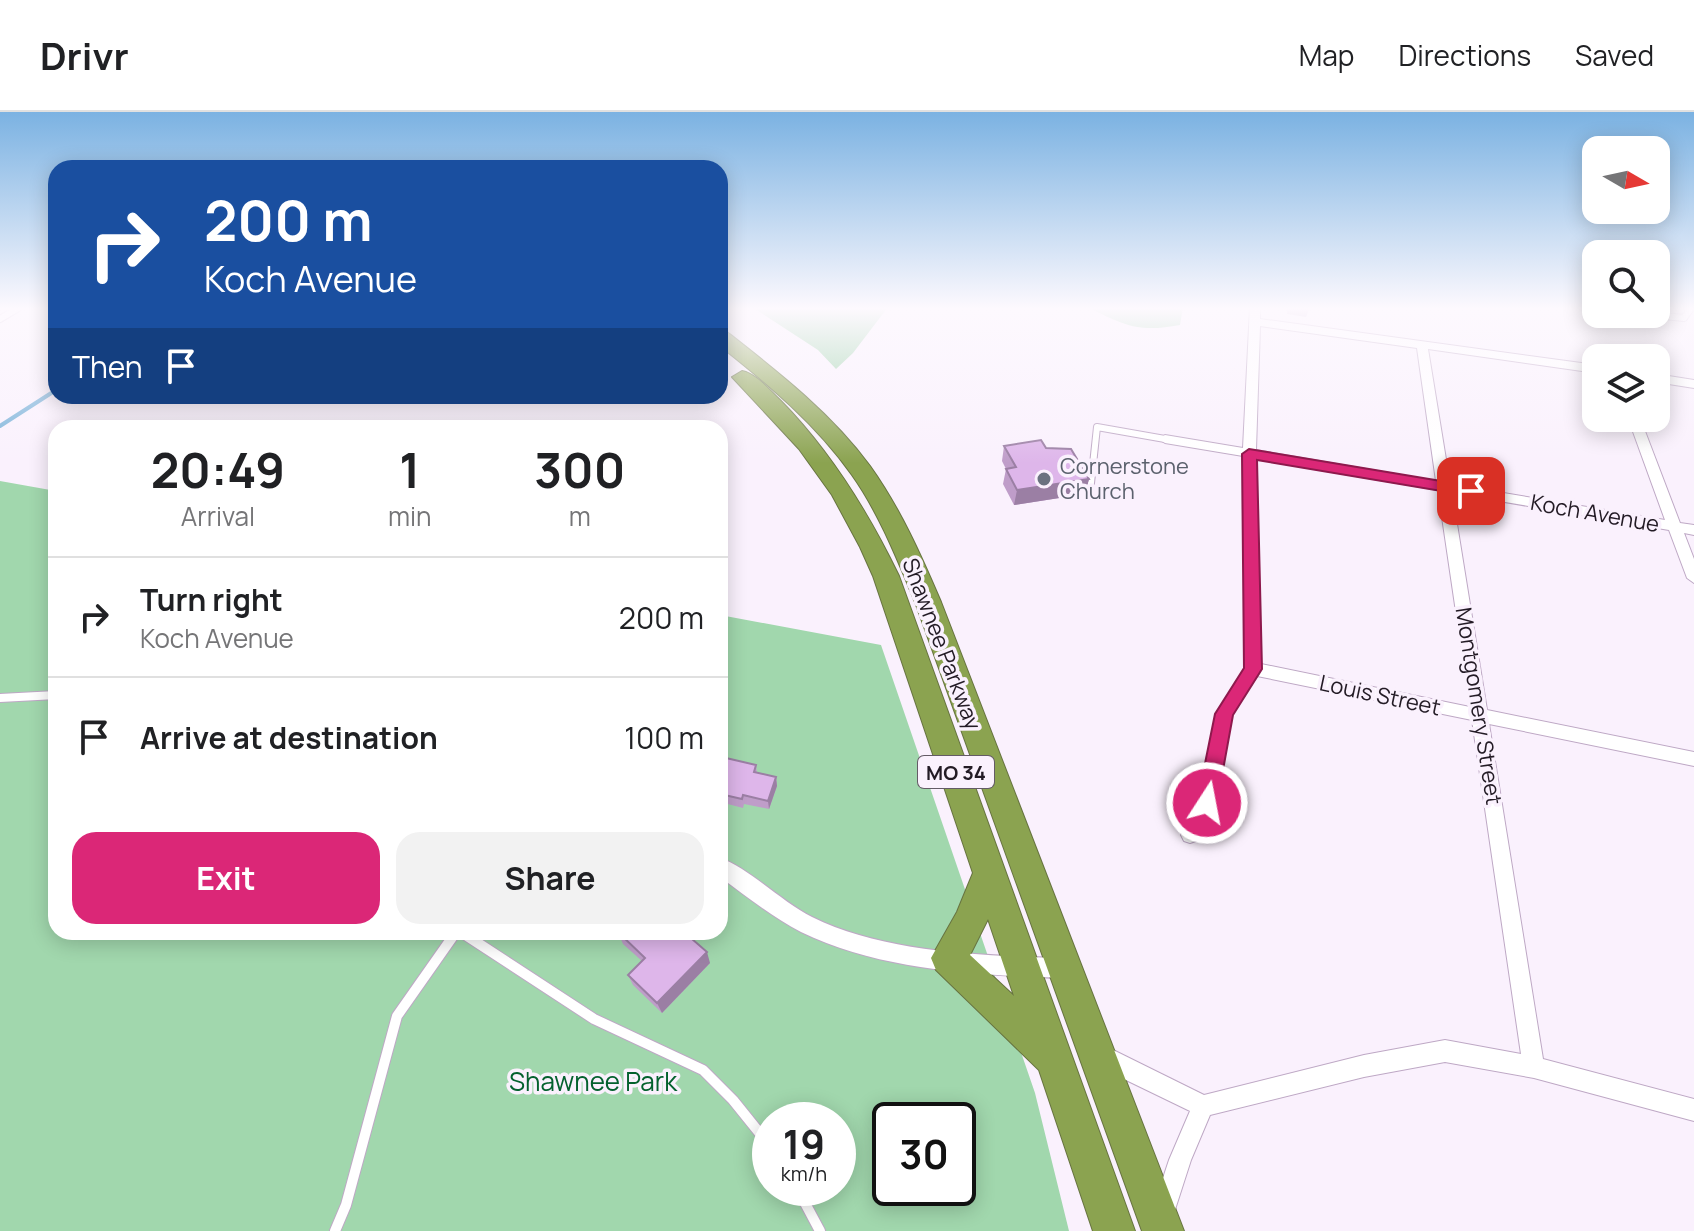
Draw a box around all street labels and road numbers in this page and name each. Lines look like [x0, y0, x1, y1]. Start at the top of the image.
street label: Koch Avenue [1528, 487, 1662, 539]
street label: Shawnee Parkway [895, 554, 989, 735]
street label: Montgomery Street [1449, 605, 1509, 807]
street label: Louis Street [1317, 668, 1443, 722]
road number: MO 34 [918, 756, 994, 788]

